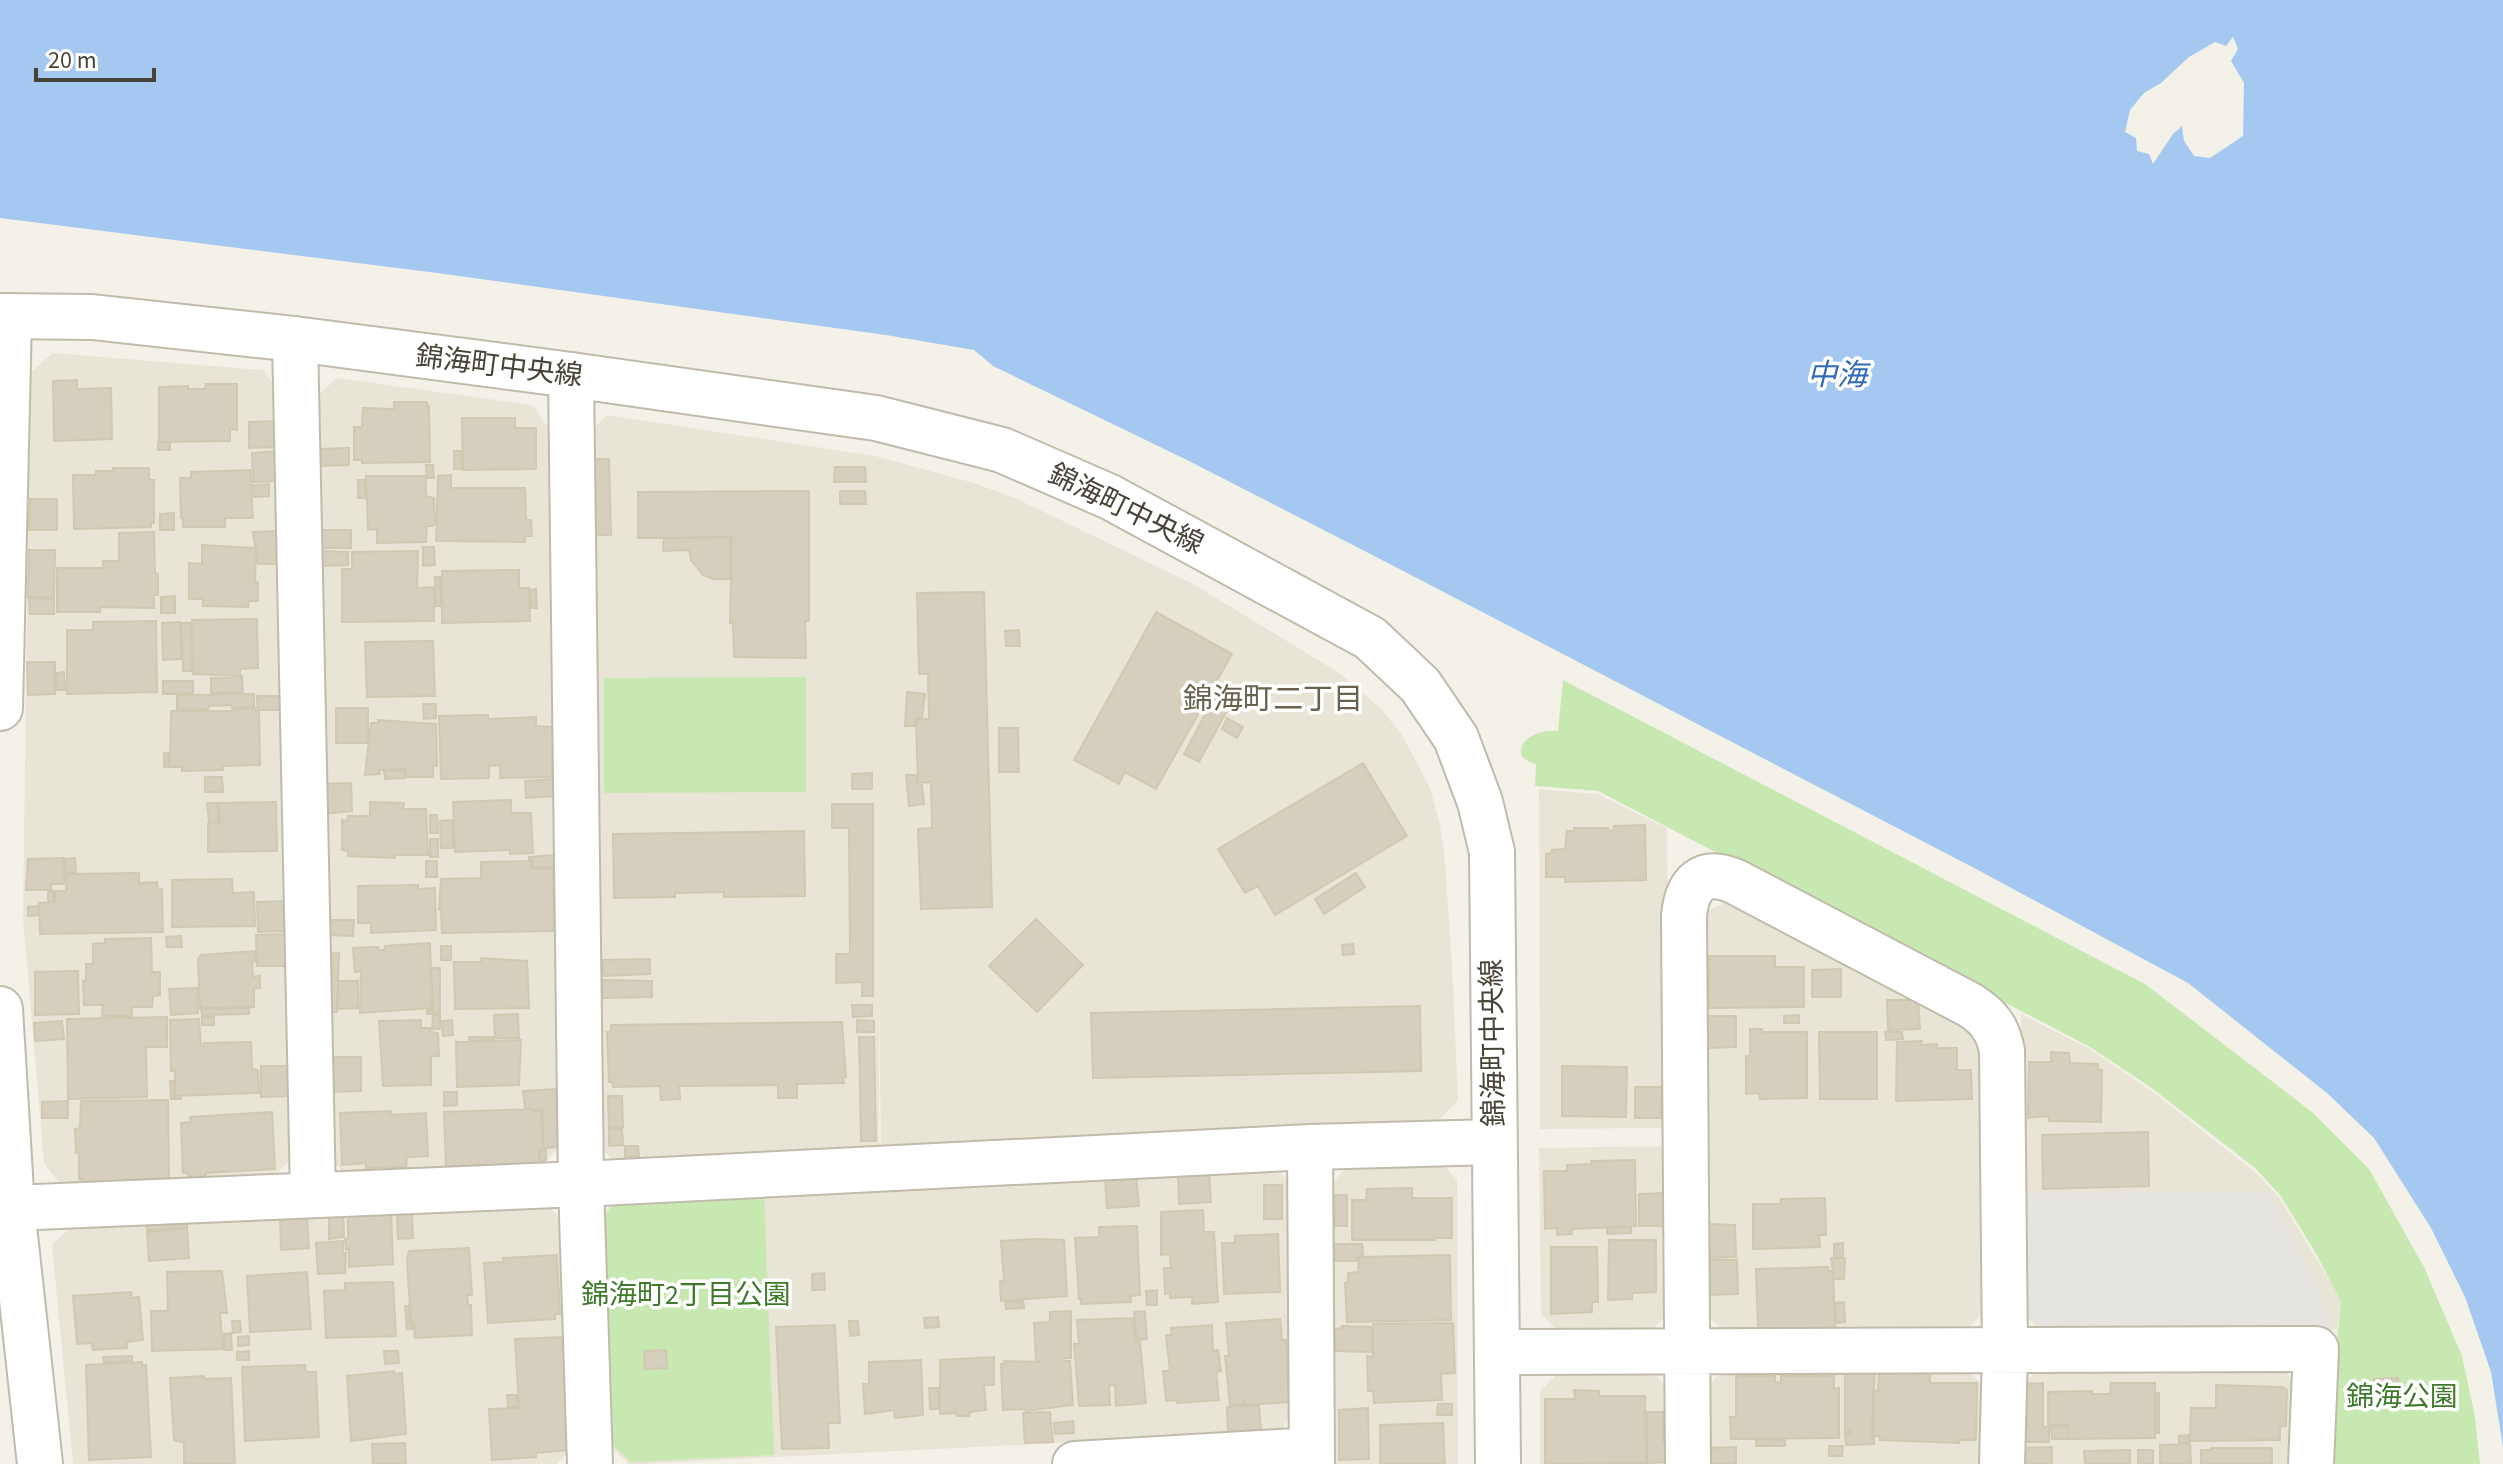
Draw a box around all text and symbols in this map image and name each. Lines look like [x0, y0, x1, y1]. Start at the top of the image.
scale bar [36, 32, 154, 82]
text: 20 m [48, 43, 97, 78]
street label: 錦海町中央線 [413, 336, 585, 396]
water label: 中海 [1807, 354, 1871, 397]
street label: 錦海町中央線 [1042, 454, 1210, 564]
district label: 錦海町二丁目 [1183, 678, 1363, 721]
street label: 錦海町中央線 [1472, 959, 1514, 1127]
park label: 錦海町2丁目公園 [581, 1275, 791, 1315]
park label: 錦海公園 [2346, 1377, 2458, 1417]

